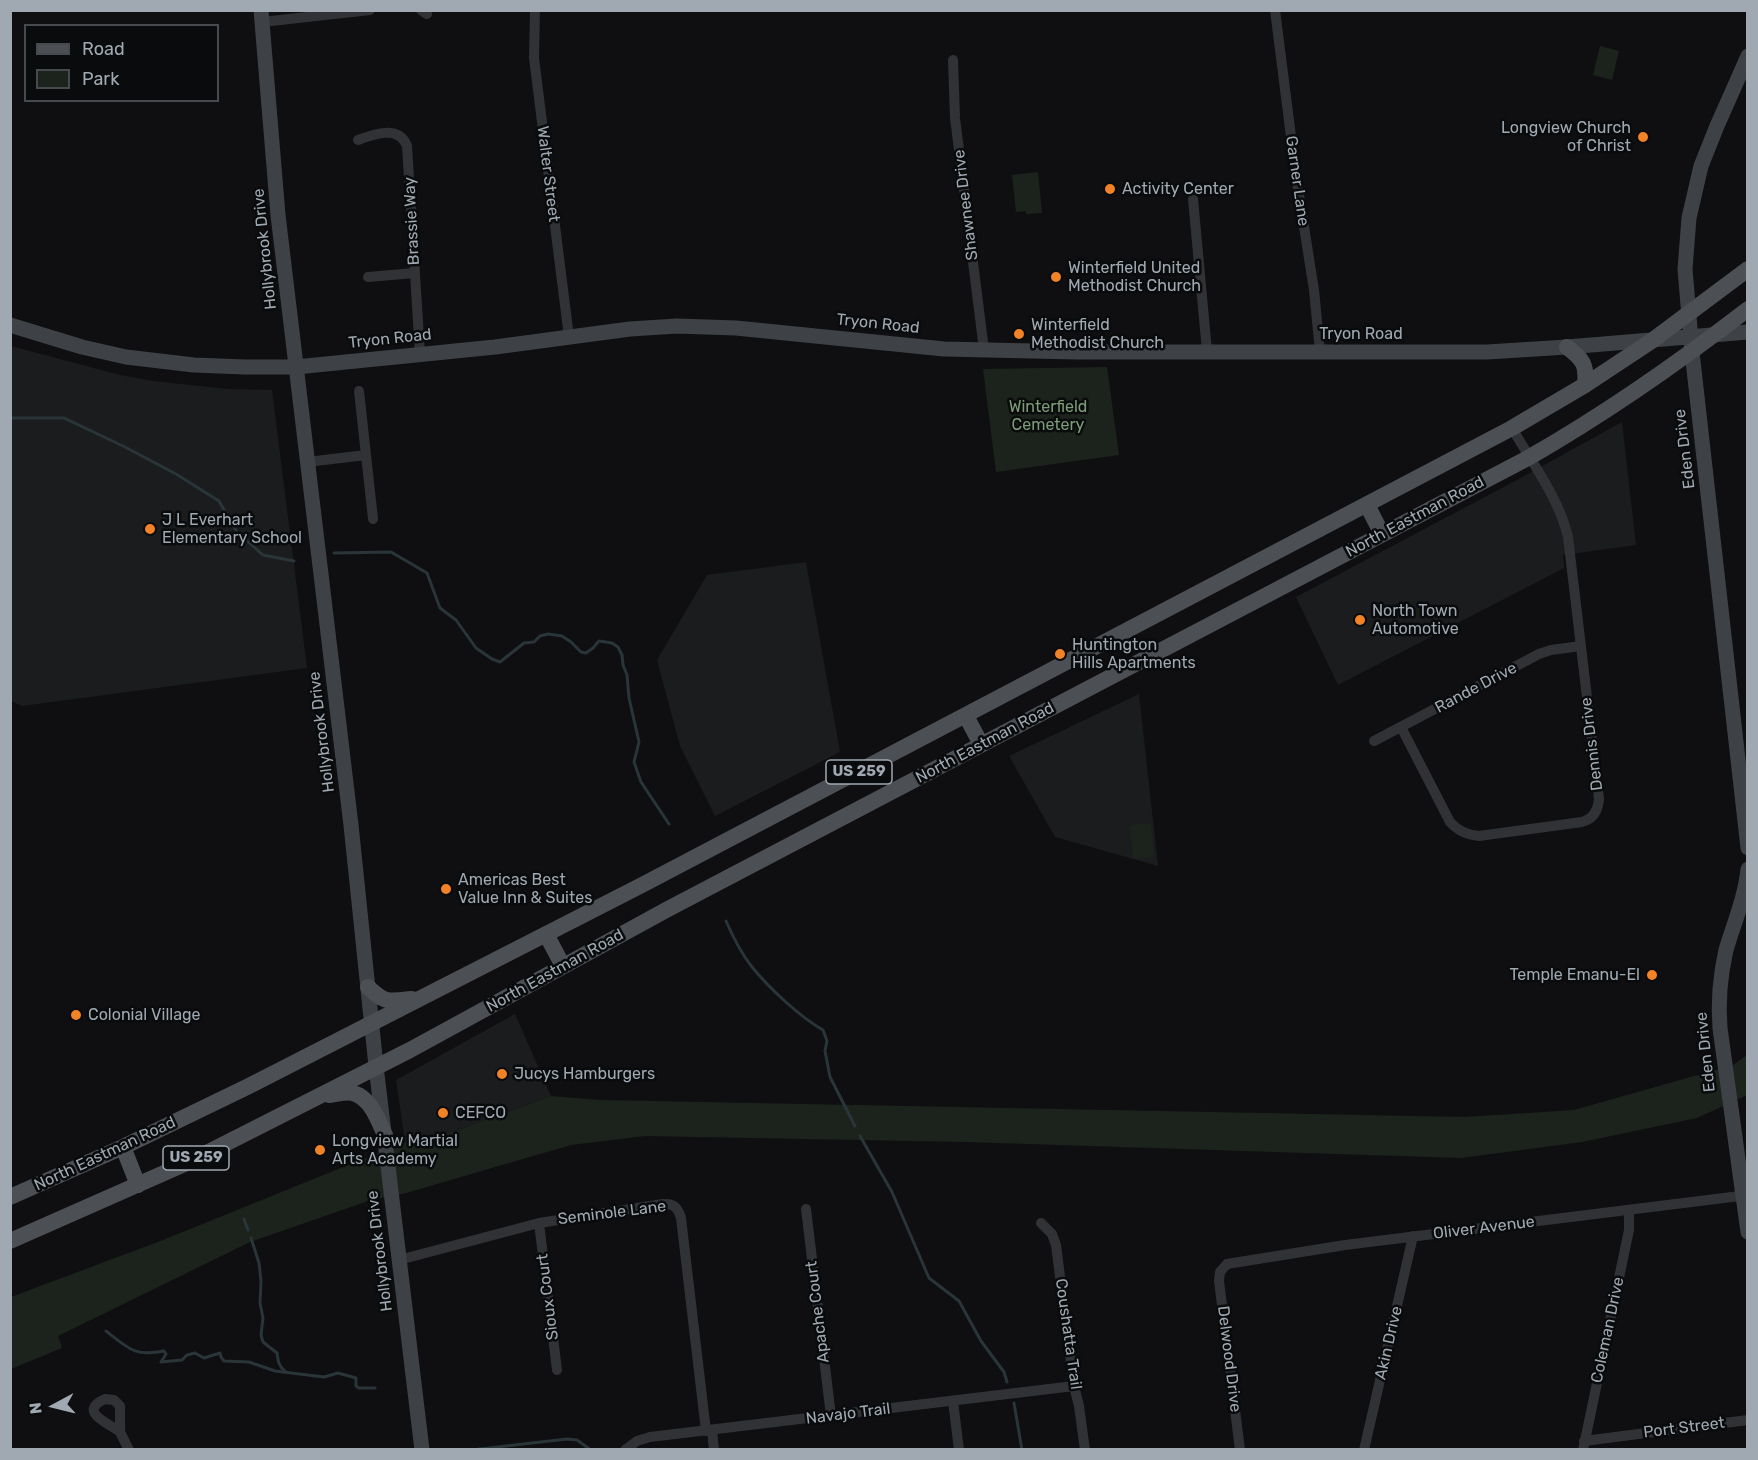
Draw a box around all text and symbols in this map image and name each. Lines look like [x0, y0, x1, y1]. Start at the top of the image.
legend [24, 24, 219, 102]
text: Road [82, 38, 125, 60]
text: Park [82, 68, 119, 90]
place label: Longview Church of Christ [1501, 118, 1631, 156]
street label: Walter Street [533, 125, 563, 223]
marker: Longview Church of Christ [1636, 130, 1650, 144]
street label: Garner Lane [1281, 135, 1313, 227]
street label: Shawnee Drive [950, 149, 982, 261]
street label: Brassie Way [400, 176, 424, 266]
place label: Activity Center [1122, 179, 1234, 199]
marker: Activity Center [1103, 182, 1117, 196]
street label: Hollybrook Drive [249, 187, 281, 311]
place label: Winterfield United Methodist Church [1068, 258, 1201, 296]
marker: Winterfield United Methodist Church [1049, 270, 1063, 284]
street label: Tryon Road [836, 310, 920, 338]
place label: Winterfield Methodist Church [1031, 315, 1164, 353]
street label: Tryon Road [1319, 324, 1403, 344]
street label: Tryon Road [348, 325, 432, 353]
marker: Winterfield Methodist Church [1012, 327, 1026, 341]
park label: Winterfield Cemetery [1009, 397, 1087, 435]
street label: Eden Drive [1671, 408, 1699, 490]
street label: North Eastman Road [1343, 472, 1487, 562]
place label: J L Everhart Elementary School [162, 510, 302, 548]
marker: J L Everhart Elementary School [143, 522, 157, 536]
place label: North Town Automotive [1372, 601, 1459, 639]
marker: North Town Automotive [1353, 613, 1367, 627]
place label: Huntington Hills Apartments [1072, 635, 1196, 673]
marker: Huntington Hills Apartments [1053, 647, 1067, 661]
street label: Rande Drive [1432, 658, 1520, 718]
street label: Hollybrook Drive [305, 670, 339, 794]
street label: Dennis Drive [1577, 696, 1607, 792]
street label: North Eastman Road [913, 698, 1057, 788]
road number: US 259 [826, 760, 892, 784]
place label: Americas Best Value Inn & Suites [458, 870, 592, 908]
marker: Americas Best Value Inn & Suites [439, 882, 453, 896]
street label: North Eastman Road [483, 925, 627, 1017]
place label: Temple Emanu-El [1509, 965, 1640, 985]
marker: Temple Emanu-El [1645, 968, 1659, 982]
place label: Colonial Village [88, 1005, 201, 1025]
marker: Colonial Village [69, 1008, 83, 1022]
street label: Eden Drive [1692, 1011, 1720, 1093]
place label: Jucys Hamburgers [514, 1064, 655, 1084]
marker: Jucys Hamburgers [495, 1067, 509, 1081]
place label: CEFCO [455, 1103, 506, 1123]
marker: CEFCO [436, 1106, 450, 1120]
street label: North Eastman Road [31, 1113, 179, 1195]
place label: Longview Martial Arts Academy [332, 1131, 458, 1169]
marker: Longview Martial Arts Academy [313, 1143, 327, 1157]
road number: US 259 [163, 1146, 229, 1170]
street label: Hollybrook Drive [363, 1189, 397, 1313]
street label: Seminole Lane [557, 1197, 667, 1229]
street label: Oliver Avenue [1432, 1212, 1536, 1244]
street label: Sioux Court [533, 1253, 563, 1341]
street label: Apache Court [802, 1260, 834, 1364]
street label: Coleman Drive [1587, 1275, 1629, 1385]
street label: Coushatta Trail [1051, 1277, 1085, 1391]
street label: Akin Drive [1371, 1304, 1407, 1382]
street label: Delwood Drive [1213, 1305, 1245, 1413]
north arrow [24, 1376, 84, 1436]
street label: Navajo Trail [805, 1399, 891, 1429]
text: N [26, 1401, 46, 1415]
street label: Port Street [1642, 1413, 1726, 1443]

